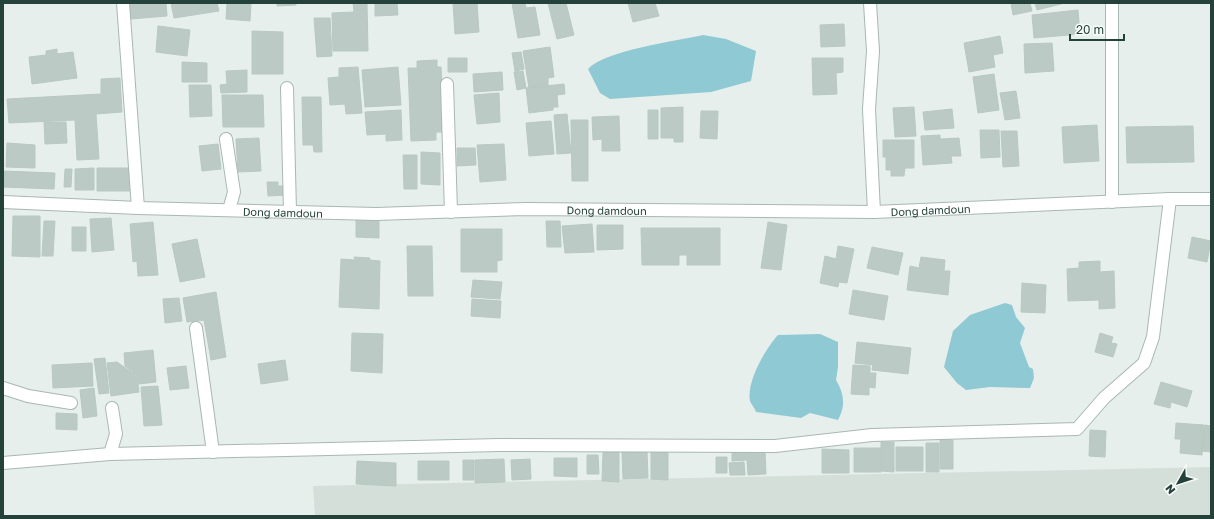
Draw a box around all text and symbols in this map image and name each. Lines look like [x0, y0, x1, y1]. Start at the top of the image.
scale bar [1070, 16, 1124, 42]
text: 20 m [1076, 22, 1104, 37]
street label: Dong damdoun [890, 201, 971, 218]
street label: Dong damdoun [567, 203, 647, 217]
street label: Dong damdoun [243, 204, 323, 219]
north arrow [1158, 463, 1198, 503]
text: N [1162, 482, 1178, 497]

